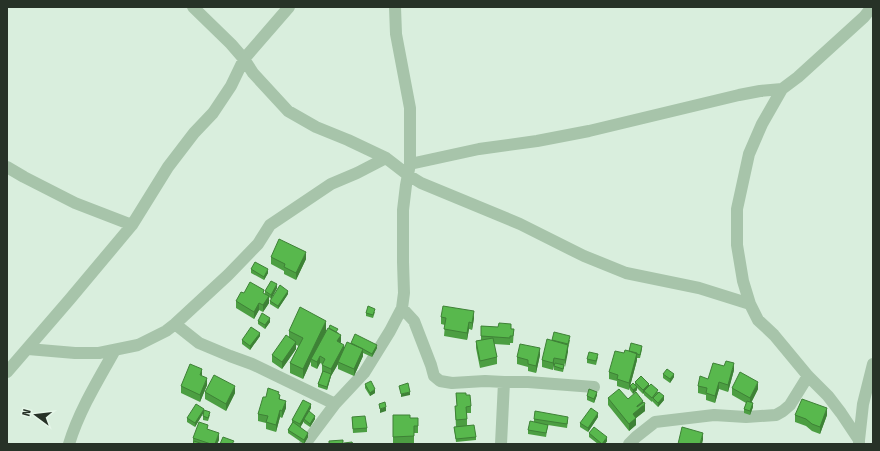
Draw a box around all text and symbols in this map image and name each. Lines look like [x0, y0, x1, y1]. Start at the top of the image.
north arrow [16, 395, 56, 435]
text: N [20, 408, 34, 417]

